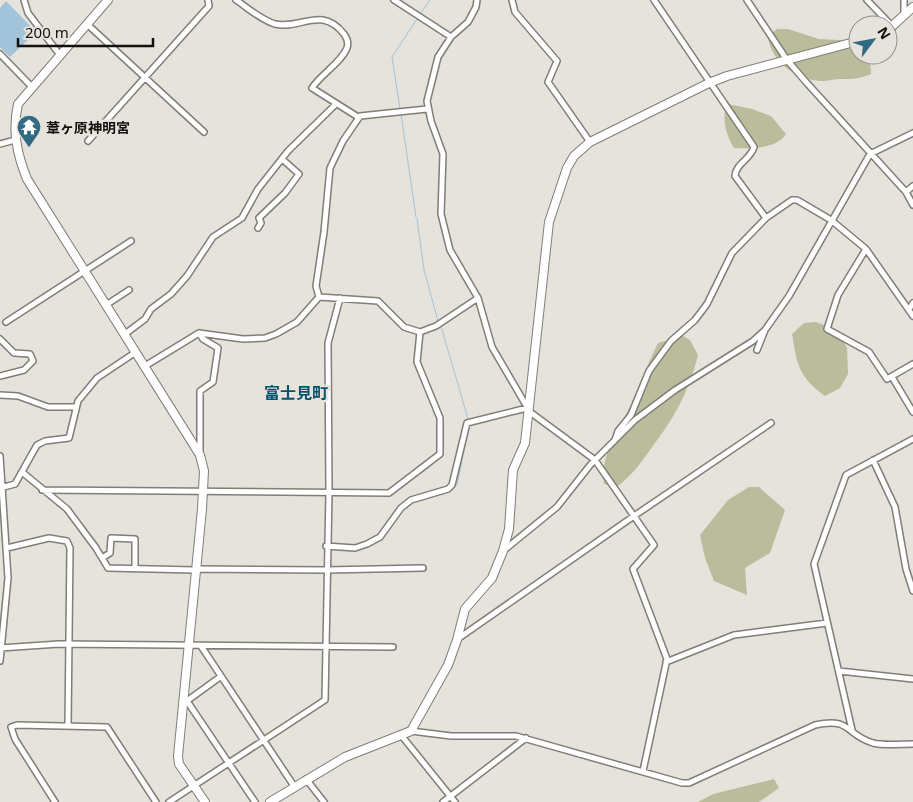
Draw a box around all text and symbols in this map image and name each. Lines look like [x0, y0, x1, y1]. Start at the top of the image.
scale bar [18, 15, 152, 47]
north arrow [848, 15, 898, 65]
text: 200 m [25, 22, 69, 42]
text: N [873, 23, 896, 43]
temple icon: 葦ヶ原神明宮 [16, 114, 42, 148]
place label: 葦ヶ原神明宮 [46, 118, 130, 137]
district label: 富士見町 [264, 382, 328, 404]

